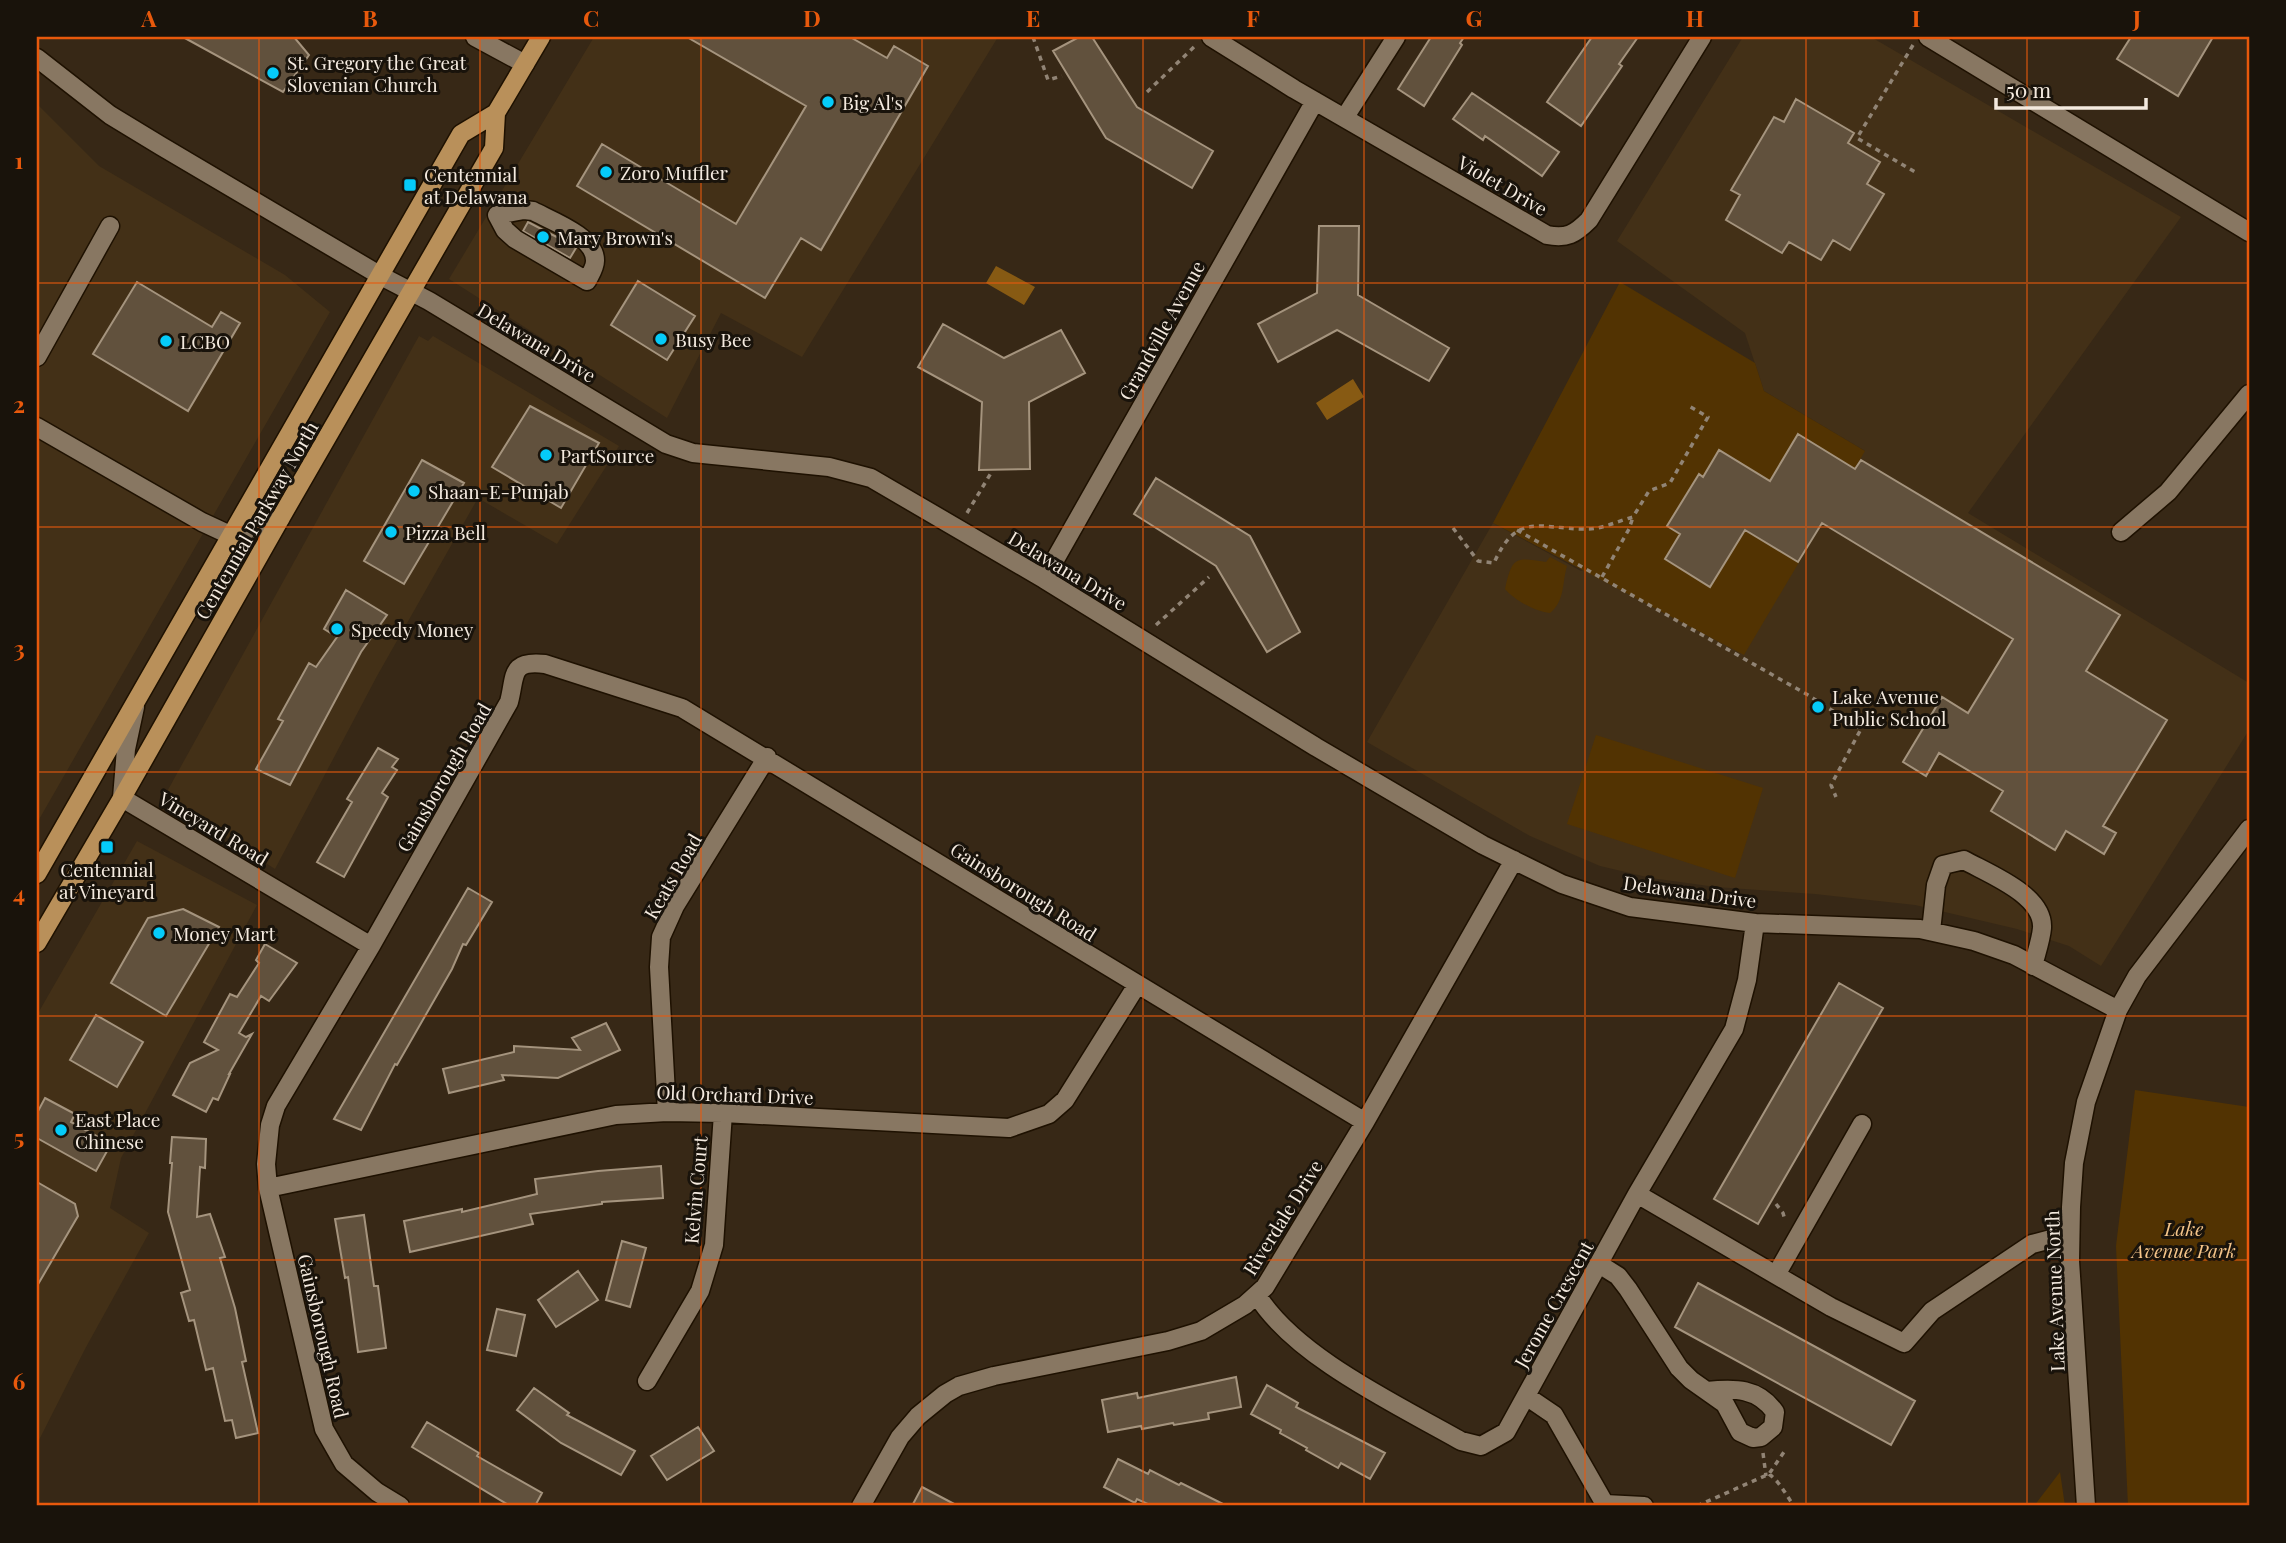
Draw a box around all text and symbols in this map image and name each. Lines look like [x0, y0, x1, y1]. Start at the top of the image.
text: A [140, 2, 157, 33]
text: B [362, 2, 378, 33]
text: C [583, 2, 599, 33]
text: D [803, 2, 821, 33]
text: E [1026, 2, 1040, 33]
text: F [1246, 2, 1260, 33]
text: G [1466, 2, 1483, 33]
text: H [1686, 2, 1704, 33]
text: I [1912, 2, 1920, 33]
text: J [2132, 2, 2141, 33]
place label: St. Gregory the Great Slovenian Church [287, 49, 467, 97]
marker: St. Gregory the Great Slovenian Church [265, 65, 281, 81]
scale bar [1996, 66, 2146, 110]
text: 50 m [2006, 75, 2052, 103]
place label: Big Al's [842, 89, 903, 115]
marker: Big Al's [820, 94, 836, 110]
text: 1 [15, 144, 24, 175]
street label: Violet Drive [1452, 148, 1553, 221]
place label: Zoro Muffler [620, 159, 729, 185]
place label: Centennial at Delawana [424, 161, 528, 209]
marker: Zoro Muffler [598, 164, 614, 180]
marker: Centennial at Delawana [402, 177, 418, 193]
place label: Mary Brown's [557, 224, 673, 250]
marker: Mary Brown's [535, 229, 551, 245]
street label: Grandville Avenue [1112, 256, 1210, 404]
street label: Delawana Drive [473, 296, 601, 388]
place label: Busy Bee [675, 326, 751, 352]
place label: LCBO [180, 328, 230, 354]
marker: Busy Bee [653, 331, 669, 347]
marker: LCBO [158, 333, 174, 349]
text: 2 [13, 388, 25, 419]
street label: Centennial Parkway North [189, 416, 323, 624]
place label: PartSource [560, 442, 654, 468]
marker: PartSource [538, 447, 554, 463]
place label: Shaan-E-Punjab [428, 478, 569, 504]
marker: Shaan-E-Punjab [406, 483, 422, 499]
place label: Pizza Bell [405, 519, 487, 545]
marker: Pizza Bell [383, 524, 399, 540]
street label: Delawana Drive [1004, 524, 1132, 616]
place label: Speedy Money [351, 616, 474, 642]
marker: Speedy Money [329, 621, 345, 637]
text: 3 [13, 632, 25, 663]
place label: Lake Avenue Public School [1832, 683, 1947, 731]
street label: Gainsborough Road [390, 698, 496, 856]
marker: Lake Avenue Public School [1810, 699, 1826, 715]
street label: Vineyard Road [153, 784, 274, 871]
street label: Keats Road [637, 828, 707, 924]
street label: Gainsborough Road [946, 835, 1102, 947]
marker: Centennial at Vineyard [99, 839, 115, 855]
place label: Centennial at Vineyard [59, 856, 155, 904]
street label: Delawana Drive [1622, 869, 1758, 913]
text: 4 [13, 877, 25, 908]
place label: Money Mart [173, 920, 276, 946]
marker: Money Mart [151, 925, 167, 941]
street label: Old Orchard Drive [656, 1078, 814, 1110]
place label: East Place Chinese [75, 1106, 160, 1154]
text: 5 [14, 1121, 24, 1152]
marker: East Place Chinese [53, 1122, 69, 1138]
street label: Kelvin Court [677, 1135, 713, 1245]
street label: Riverdale Drive [1236, 1154, 1328, 1280]
street label: Lake Avenue North [2038, 1210, 2070, 1372]
park label: Lake Avenue Park [2130, 1215, 2236, 1263]
street label: Jerome Crescent [1507, 1236, 1599, 1373]
street label: Gainsborough Road [292, 1251, 356, 1421]
text: 6 [13, 1365, 26, 1396]

